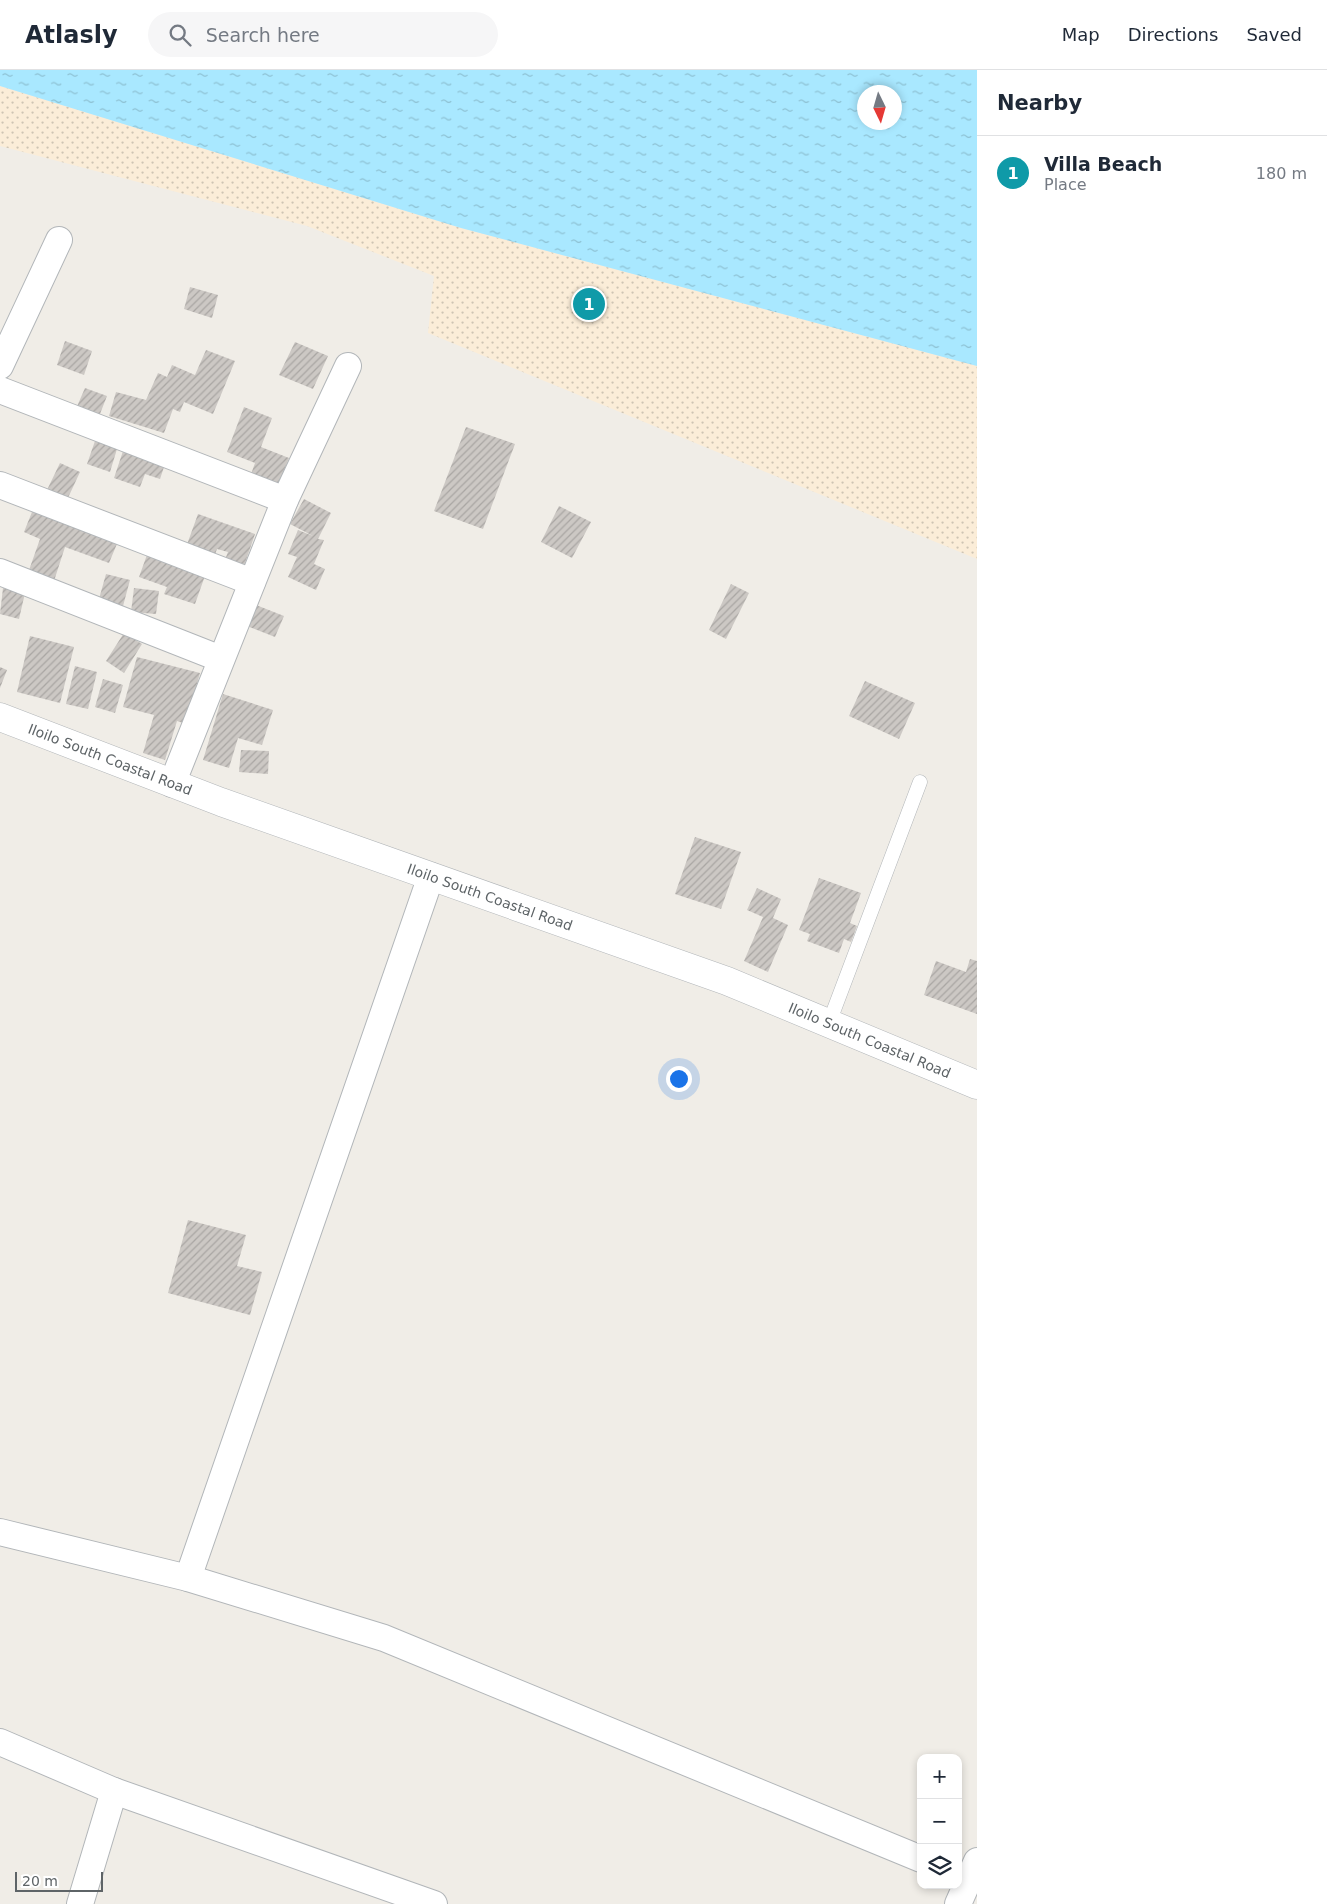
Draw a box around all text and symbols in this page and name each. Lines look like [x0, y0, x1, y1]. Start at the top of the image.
search box [148, 12, 498, 57]
text: Atlasly [25, 21, 118, 49]
icon: search [166, 21, 194, 49]
text: Search here [206, 24, 320, 46]
text: Map [1062, 24, 1100, 45]
text: Directions [1128, 24, 1218, 45]
text: Saved [1246, 24, 1302, 45]
north arrow [857, 85, 902, 130]
text: Nearby [997, 91, 1082, 115]
text: Villa Beach [1044, 153, 1162, 175]
text: 1 [1007, 164, 1019, 183]
text: 180 m [1256, 164, 1307, 183]
text: Place [1044, 175, 1087, 194]
pin: 1 [573, 285, 605, 323]
street label: Iloilo South Coastal Road [26, 721, 194, 798]
street label: Iloilo South Coastal Road [405, 860, 575, 934]
street label: Iloilo South Coastal Road [786, 999, 953, 1081]
your location [666, 1066, 692, 1092]
map controls [917, 1754, 962, 1889]
button: + [917, 1754, 962, 1799]
button: − [917, 1799, 962, 1844]
button: layers [917, 1844, 962, 1889]
scale bar [15, 1869, 102, 1892]
text: 20 m [22, 1873, 58, 1889]

